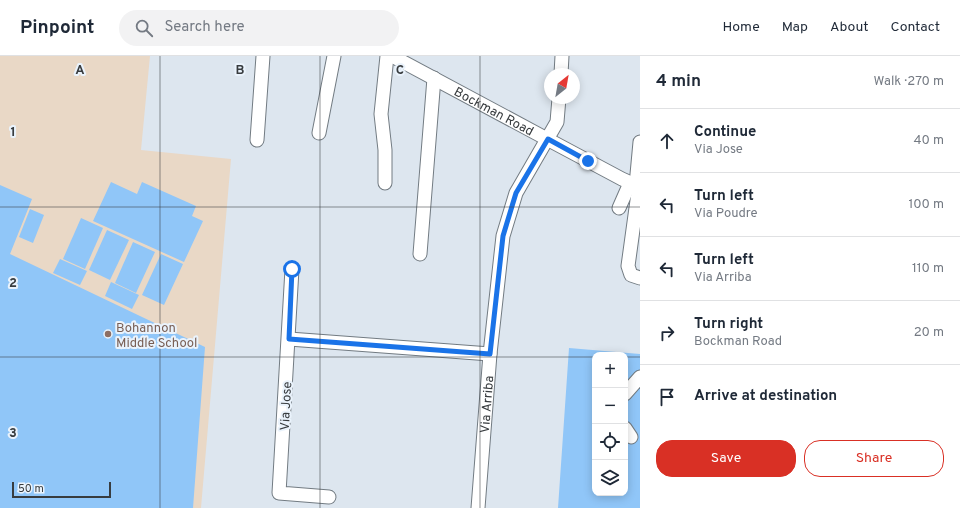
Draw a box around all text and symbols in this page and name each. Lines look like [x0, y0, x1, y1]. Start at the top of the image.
search box [119, 10, 399, 46]
text: Pinpoint [20, 16, 95, 40]
icon: search [133, 17, 155, 39]
text: Search here [165, 18, 245, 37]
text: Home [723, 19, 760, 36]
text: Map [782, 19, 808, 36]
text: About [830, 19, 869, 36]
text: Contact [891, 19, 940, 36]
text: A [75, 63, 85, 79]
text: B [236, 63, 245, 79]
text: C [396, 63, 404, 79]
north arrow [544, 68, 580, 104]
text: 4 min [656, 71, 701, 93]
text: Walk · 270 m [874, 74, 944, 90]
street label: Bockman Road [451, 85, 536, 140]
text: Continue [694, 123, 756, 142]
text: 1 [10, 125, 16, 141]
icon: ahead [656, 130, 678, 152]
text: 40 m [914, 133, 944, 149]
text: Via Jose [694, 142, 743, 158]
route end [579, 152, 597, 170]
text: Turn left [694, 187, 754, 206]
icon: left [656, 194, 678, 216]
text: 100 m [908, 197, 944, 213]
text: Via Poudre [694, 206, 757, 222]
text: Turn left [694, 251, 754, 270]
icon: left [656, 258, 678, 280]
route start [283, 260, 301, 278]
text: 110 m [912, 261, 944, 277]
text: Via Arriba [694, 270, 752, 286]
text: 2 [9, 276, 17, 292]
text: Turn right [694, 315, 763, 334]
place label: Bohannon Middle School [116, 321, 198, 352]
icon: right [656, 322, 678, 344]
text: 20 m [914, 325, 944, 341]
marker: Bohannon Middle School [103, 329, 113, 339]
text: Bockman Road [694, 334, 782, 350]
map controls [592, 352, 628, 496]
button: + [592, 352, 628, 388]
street label: Via Arriba [478, 375, 498, 434]
street label: Via Jose [278, 381, 296, 431]
icon: arrive [656, 386, 678, 408]
text: Arrive at destination [694, 387, 837, 406]
button: − [592, 388, 628, 424]
button: locate [592, 424, 628, 460]
text: 3 [9, 426, 17, 442]
button: Save [656, 440, 796, 477]
button: Share [804, 440, 944, 477]
button: layers [592, 460, 628, 496]
scale bar [12, 480, 111, 499]
text: 50 m [18, 482, 44, 496]

